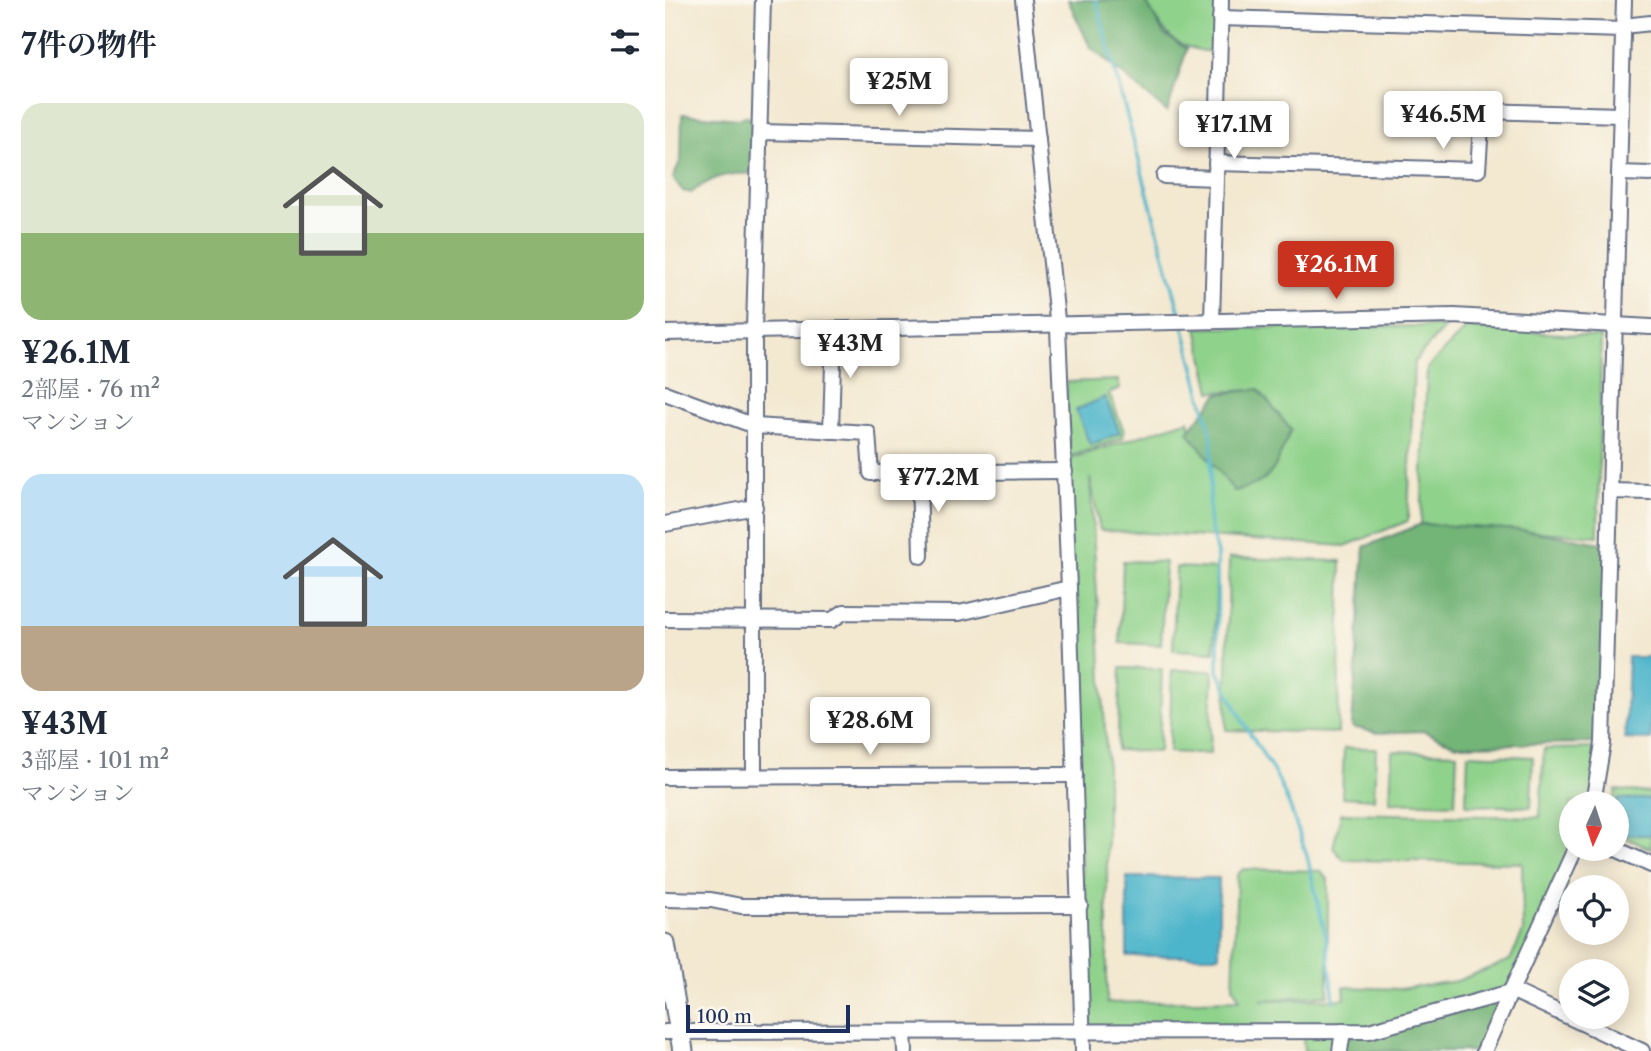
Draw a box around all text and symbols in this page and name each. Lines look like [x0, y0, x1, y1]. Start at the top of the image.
icon: filters [606, 23, 644, 61]
text: 7件の物件 [21, 26, 157, 63]
pin: ¥25M [858, 58, 940, 118]
text: ¥25M [866, 67, 932, 95]
pin: ¥46.5M [1386, 92, 1500, 151]
text: ¥46.5M [1400, 100, 1486, 128]
pin: ¥17.1M [1177, 102, 1291, 161]
text: ¥17.1M [1195, 110, 1273, 138]
icon: home [270, 148, 396, 274]
pin: ¥26.1M [1279, 242, 1393, 301]
text: ¥26.1M [1294, 250, 1378, 278]
pin: ¥43M [809, 320, 891, 380]
text: ¥43M [817, 329, 883, 357]
text: ¥26.1M [21, 334, 131, 371]
text: 2部屋 · 76 m² [21, 375, 160, 403]
text: マンション [21, 408, 135, 436]
pin: ¥77.2M [881, 454, 995, 514]
text: ¥77.2M [897, 463, 979, 491]
icon: home [270, 519, 396, 645]
pin: ¥28.6M [813, 698, 927, 757]
text: ¥43M [21, 705, 108, 742]
text: ¥28.6M [826, 706, 914, 734]
text: 3部屋 · 101 m² [21, 746, 169, 774]
text: マンション [21, 779, 135, 807]
north arrow [1559, 791, 1629, 861]
map controls [1559, 791, 1629, 1029]
button: locate [1559, 875, 1629, 945]
button: layers [1559, 959, 1629, 1029]
scale bar [686, 1002, 851, 1034]
text: 100 m [697, 1005, 752, 1028]

